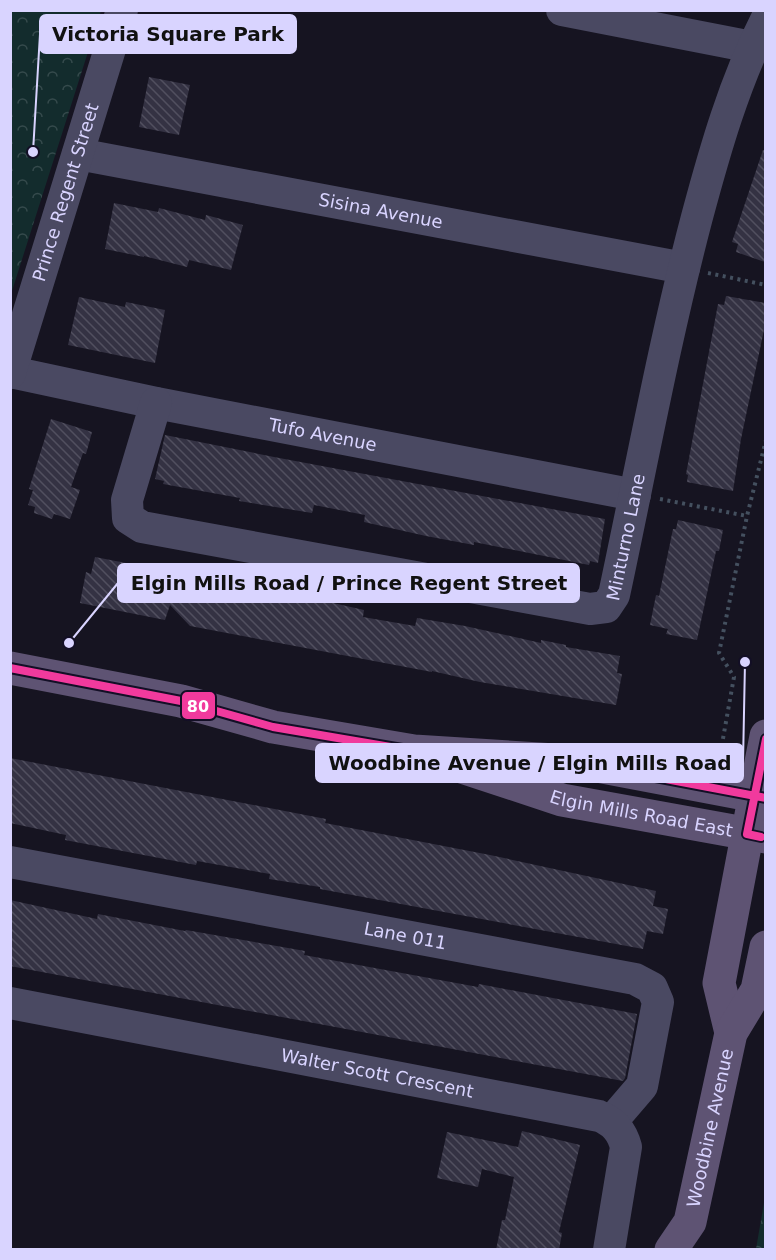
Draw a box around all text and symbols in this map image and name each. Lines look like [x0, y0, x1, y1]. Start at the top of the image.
callout: Victoria Square Park [40, 15, 296, 53]
text: Victoria Square Park [52, 22, 285, 46]
street label: Prince Regent Street [28, 101, 103, 284]
street label: Sisina Avenue [317, 188, 445, 232]
street label: Tufo Avenue [266, 414, 379, 455]
street label: Minturno Lane [602, 472, 649, 603]
callout: Elgin Mills Road / Prince Regent Street [118, 564, 579, 602]
text: Elgin Mills Road / Prince Regent Street [131, 571, 568, 595]
line badge: 80 [181, 691, 216, 720]
text: 80 [187, 697, 209, 716]
callout: Woodbine Avenue / Elgin Mills Road [316, 744, 743, 782]
text: Woodbine Avenue / Elgin Mills Road [329, 751, 731, 775]
street label: Elgin Mills Road East [547, 786, 734, 841]
street label: Lane 011 [362, 917, 448, 953]
street label: Walter Scott Crescent [279, 1044, 475, 1102]
street label: Woodbine Avenue [682, 1047, 737, 1209]

